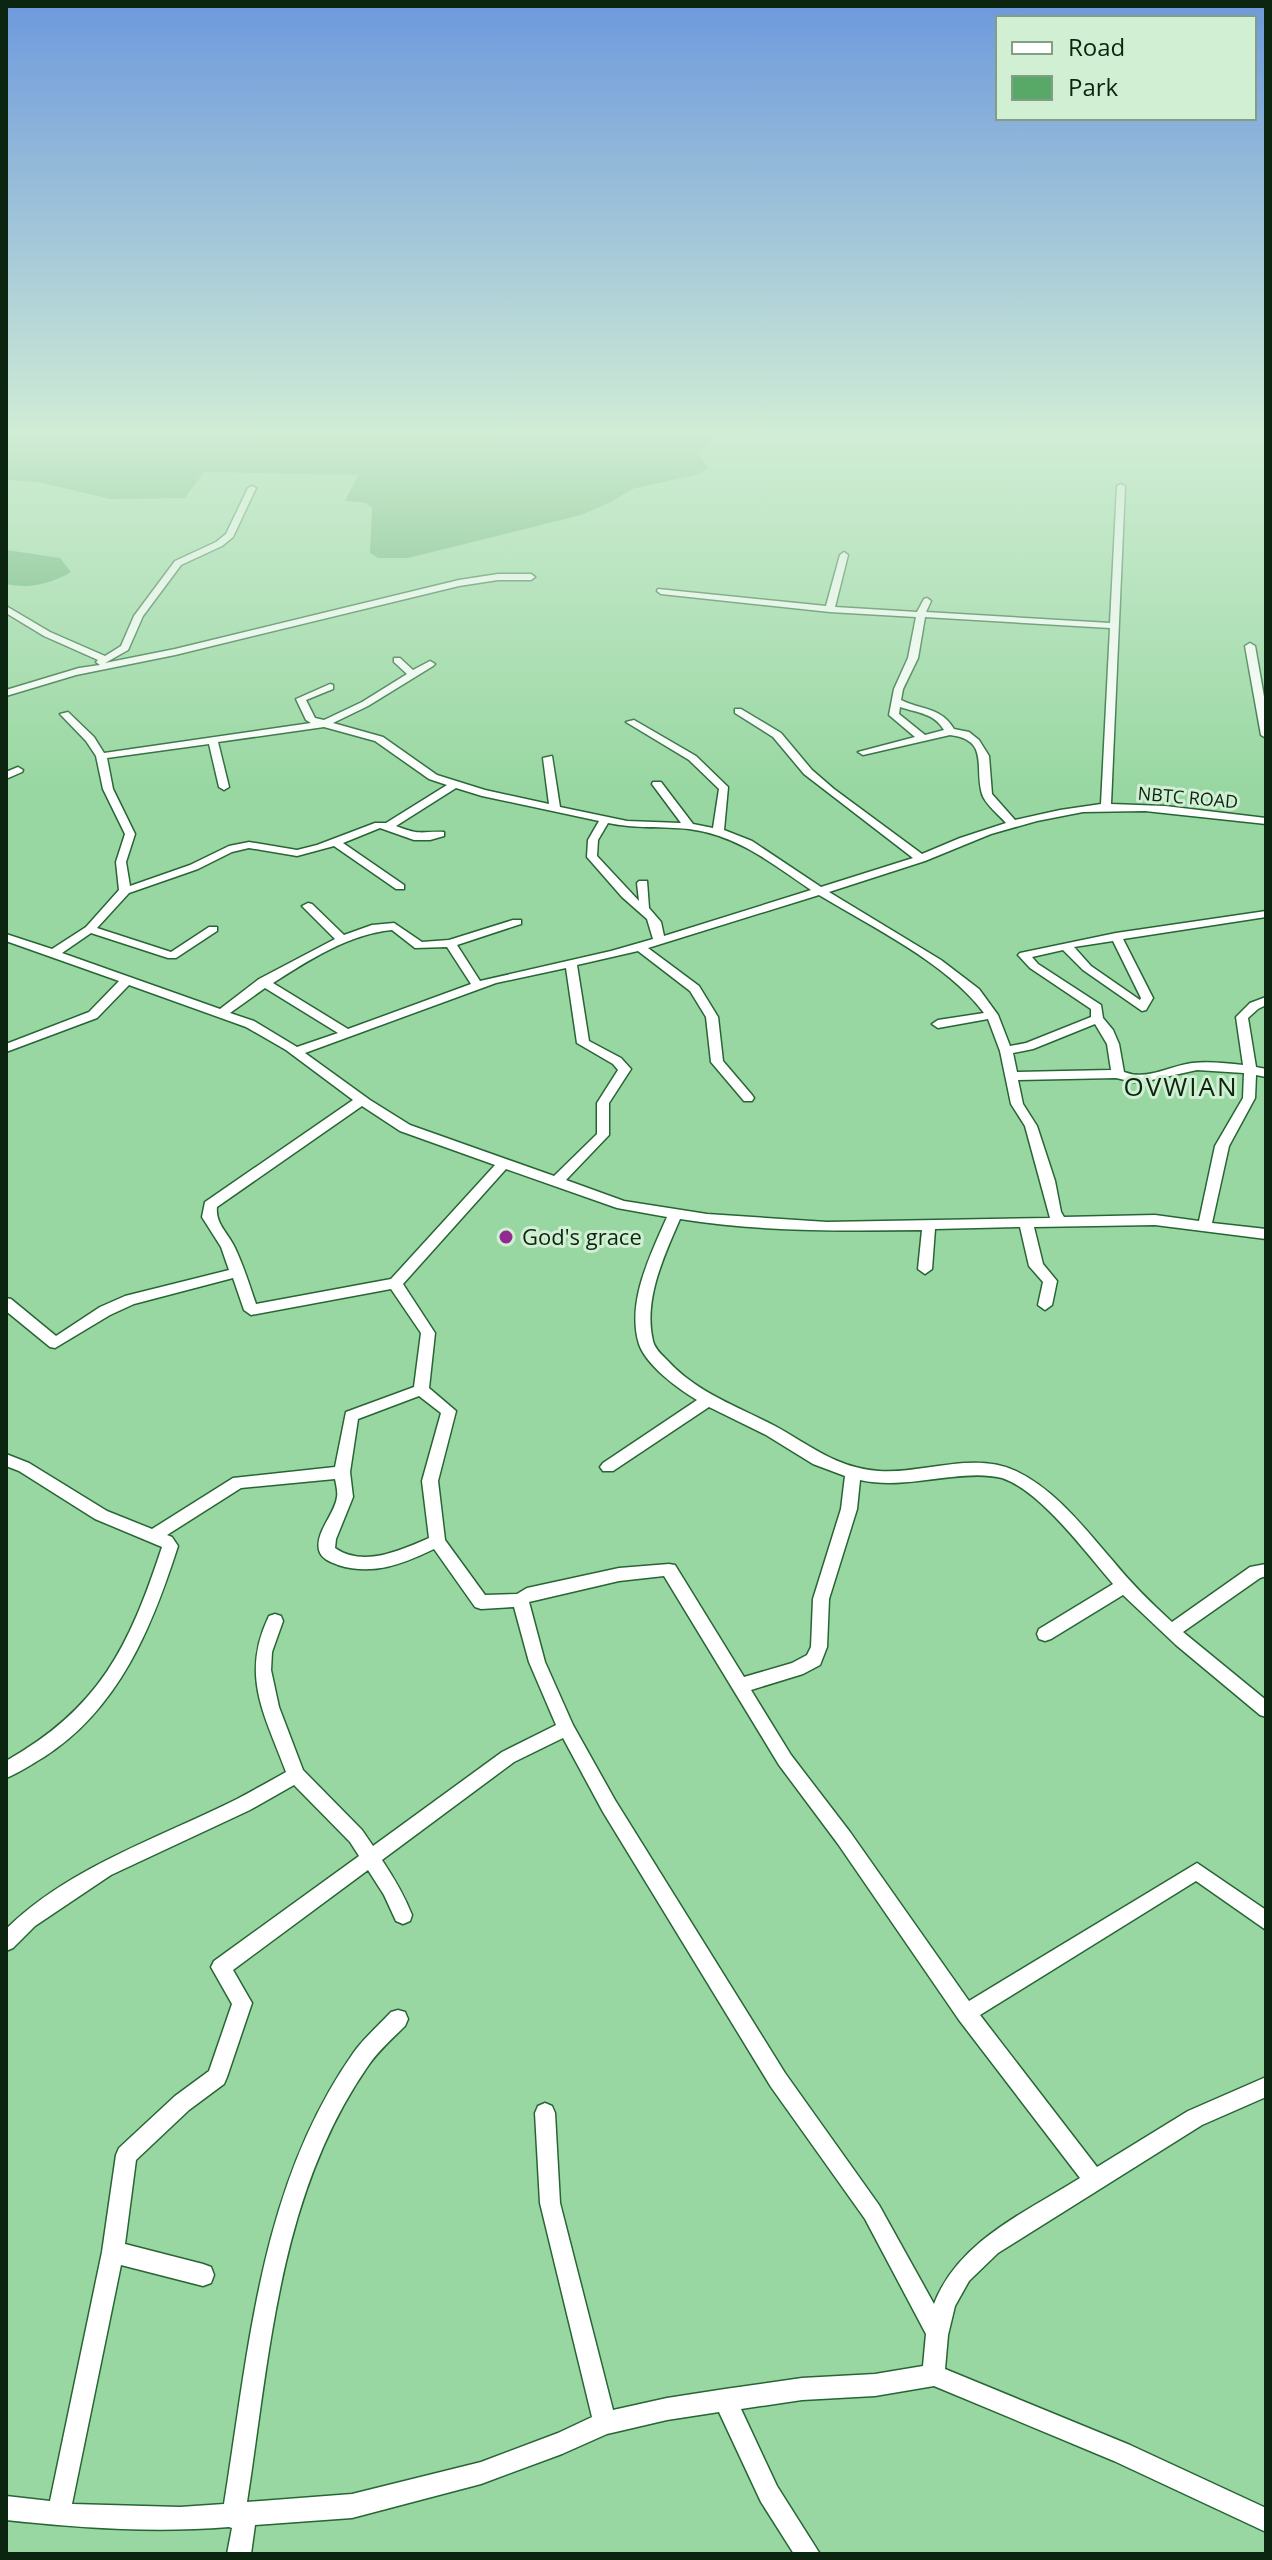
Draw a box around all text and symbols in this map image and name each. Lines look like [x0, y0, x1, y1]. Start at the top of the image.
legend [996, 16, 1256, 120]
text: Road [1068, 30, 1125, 63]
text: Park [1068, 70, 1119, 103]
street label: NBTC ROAD [1137, 781, 1239, 813]
district label: OVWIAN [1123, 1068, 1239, 1104]
place label: God's grace [522, 1221, 642, 1251]
marker: God's grace [497, 1228, 515, 1246]

